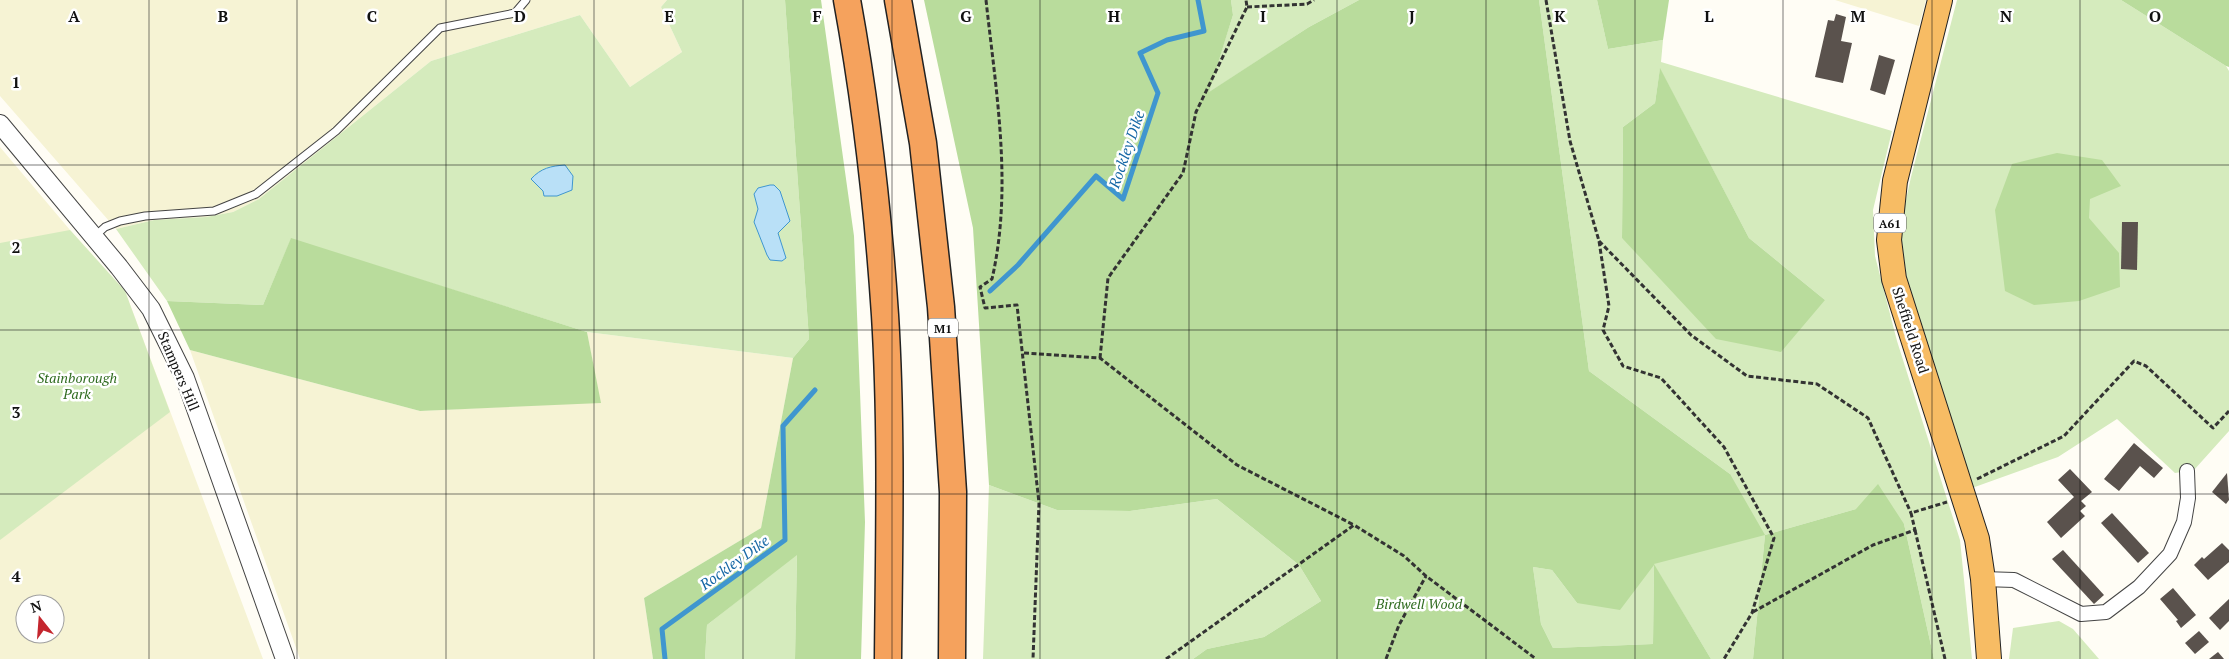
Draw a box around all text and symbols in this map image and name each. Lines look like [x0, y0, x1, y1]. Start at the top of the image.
text: A [68, 5, 80, 27]
text: B [218, 5, 228, 27]
text: C [367, 5, 377, 27]
text: D [514, 5, 526, 27]
text: E [664, 5, 674, 27]
text: F [812, 5, 822, 27]
text: G [960, 5, 972, 27]
text: H [1108, 5, 1120, 27]
text: I [1260, 5, 1266, 27]
text: J [1409, 5, 1415, 27]
text: K [1554, 5, 1566, 27]
text: L [1704, 5, 1714, 27]
text: M [1851, 5, 1866, 27]
text: N [2000, 5, 2012, 27]
text: O [2149, 5, 2161, 27]
text: 1 [11, 71, 21, 93]
water label: Rockley Dike [1103, 107, 1149, 191]
road number: A61 [1874, 214, 1906, 232]
text: 2 [11, 236, 21, 258]
street label: Sheffield Road [1888, 284, 1934, 376]
road number: M1 [928, 318, 958, 338]
street label: Stampers Hill [154, 328, 204, 414]
park label: Stainborough Park [37, 368, 117, 403]
text: 3 [11, 401, 21, 423]
water label: Rockley Dike [695, 530, 773, 594]
text: 4 [11, 565, 21, 587]
north arrow [15, 594, 65, 644]
park label: Birdwell Wood [1375, 594, 1463, 613]
text: N [28, 595, 44, 617]

